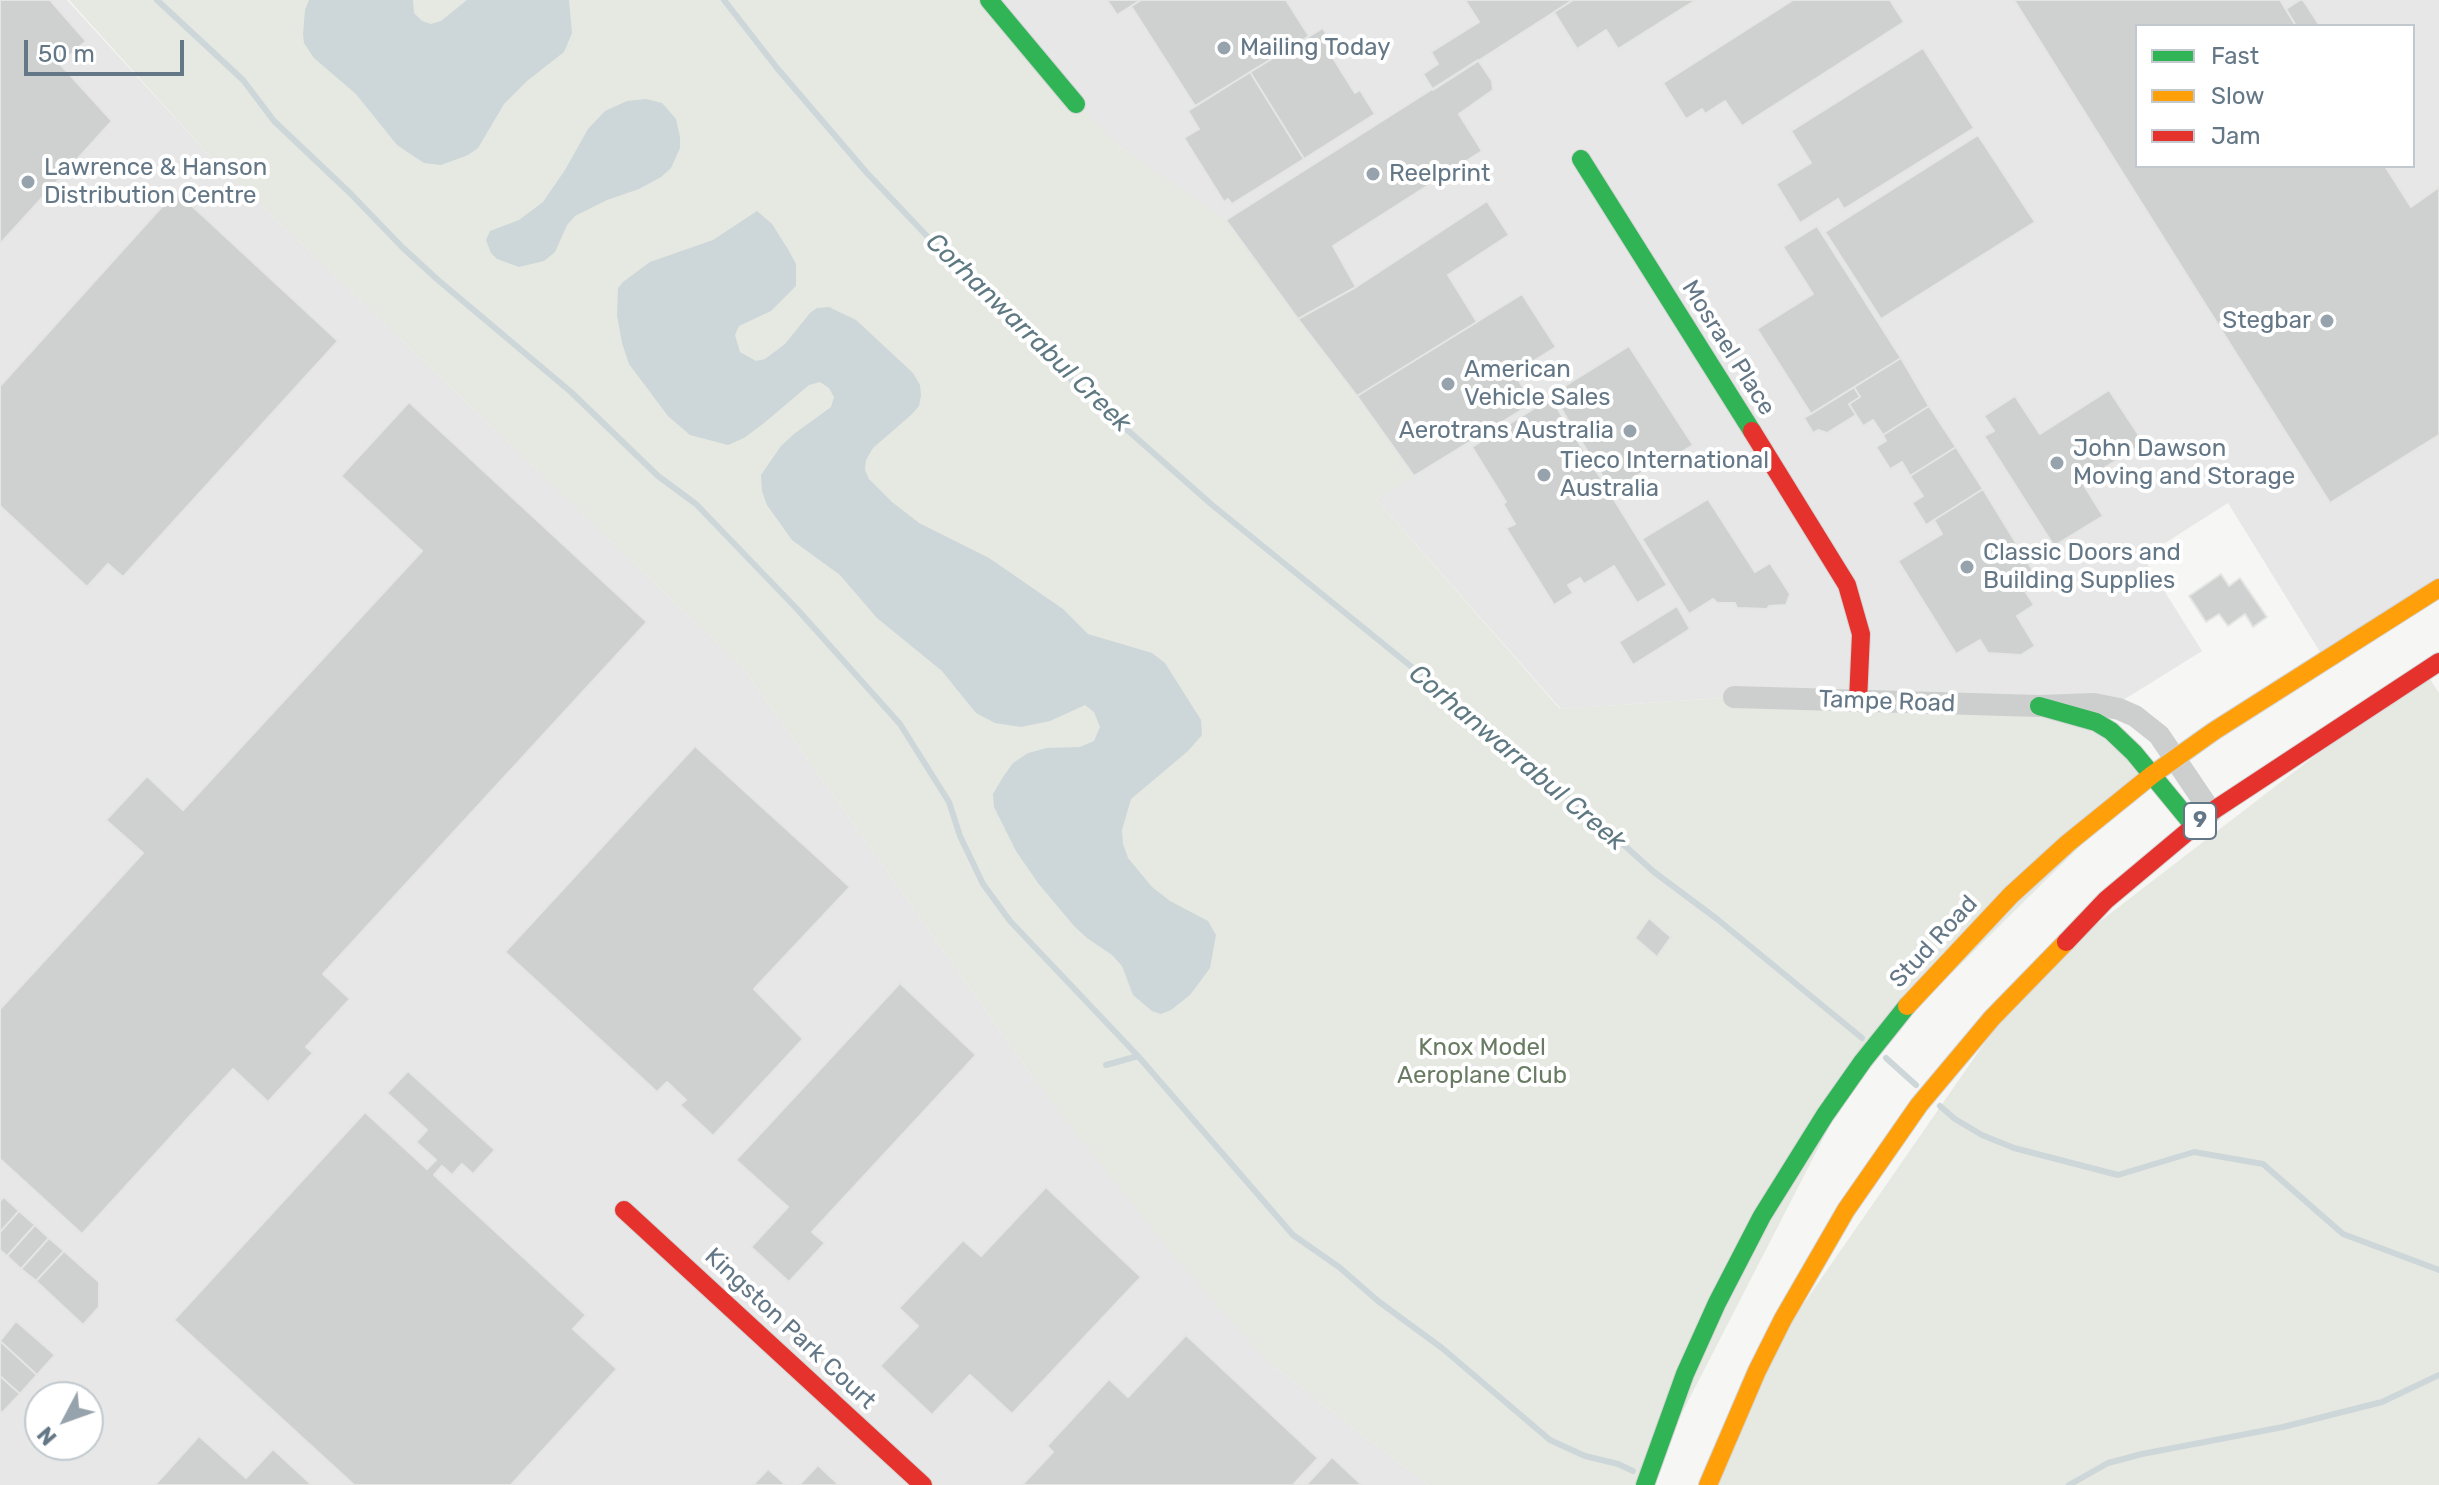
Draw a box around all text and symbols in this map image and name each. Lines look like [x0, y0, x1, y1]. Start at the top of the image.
scale bar [28, 24, 188, 74]
legend [2135, 24, 2415, 168]
place label: Mailing Today [1240, 34, 1390, 62]
marker: Mailing Today [1215, 39, 1233, 57]
text: 50 m [38, 40, 95, 68]
text: Fast [2211, 42, 2259, 70]
text: Slow [2211, 82, 2264, 110]
text: Jam [2211, 122, 2261, 150]
place label: Lawrence & Hanson Distribution Centre [44, 154, 267, 210]
place label: Reelprint [1389, 160, 1490, 188]
marker: Reelprint [1364, 165, 1382, 183]
marker: Lawrence & Hanson Distribution Centre [19, 173, 37, 191]
water label: Corhanwarrabul Creek [919, 227, 1137, 439]
street label: Mosrael Place [1675, 275, 1781, 421]
place label: Stegbar [2222, 307, 2311, 335]
marker: Stegbar [2318, 312, 2336, 330]
place label: American Vehicle Sales [1464, 356, 1610, 412]
marker: American Vehicle Sales [1439, 375, 1457, 393]
place label: Aerotrans Australia [1399, 417, 1614, 445]
marker: Aerotrans Australia [1621, 422, 1639, 440]
place label: John Dawson Moving and Storage [2073, 435, 2295, 491]
place label: Tieco International Australia [1560, 447, 1769, 503]
marker: John Dawson Moving and Storage [2048, 454, 2066, 472]
marker: Tieco International Australia [1535, 466, 1553, 484]
place label: Classic Doors and Building Supplies [1983, 539, 2181, 595]
marker: Classic Doors and Building Supplies [1958, 558, 1976, 576]
water label: Corhanwarrabul Creek [1402, 658, 1632, 858]
street label: Tampe Road [1818, 685, 1956, 719]
road number: 9 [2184, 803, 2216, 839]
street label: Stud Road [1884, 890, 1984, 994]
park label: Knox Model Aeroplane Club [1397, 1034, 1567, 1090]
street label: Kingston Park Court [698, 1242, 882, 1416]
north arrow [24, 1381, 104, 1461]
text: N [32, 1421, 62, 1451]

